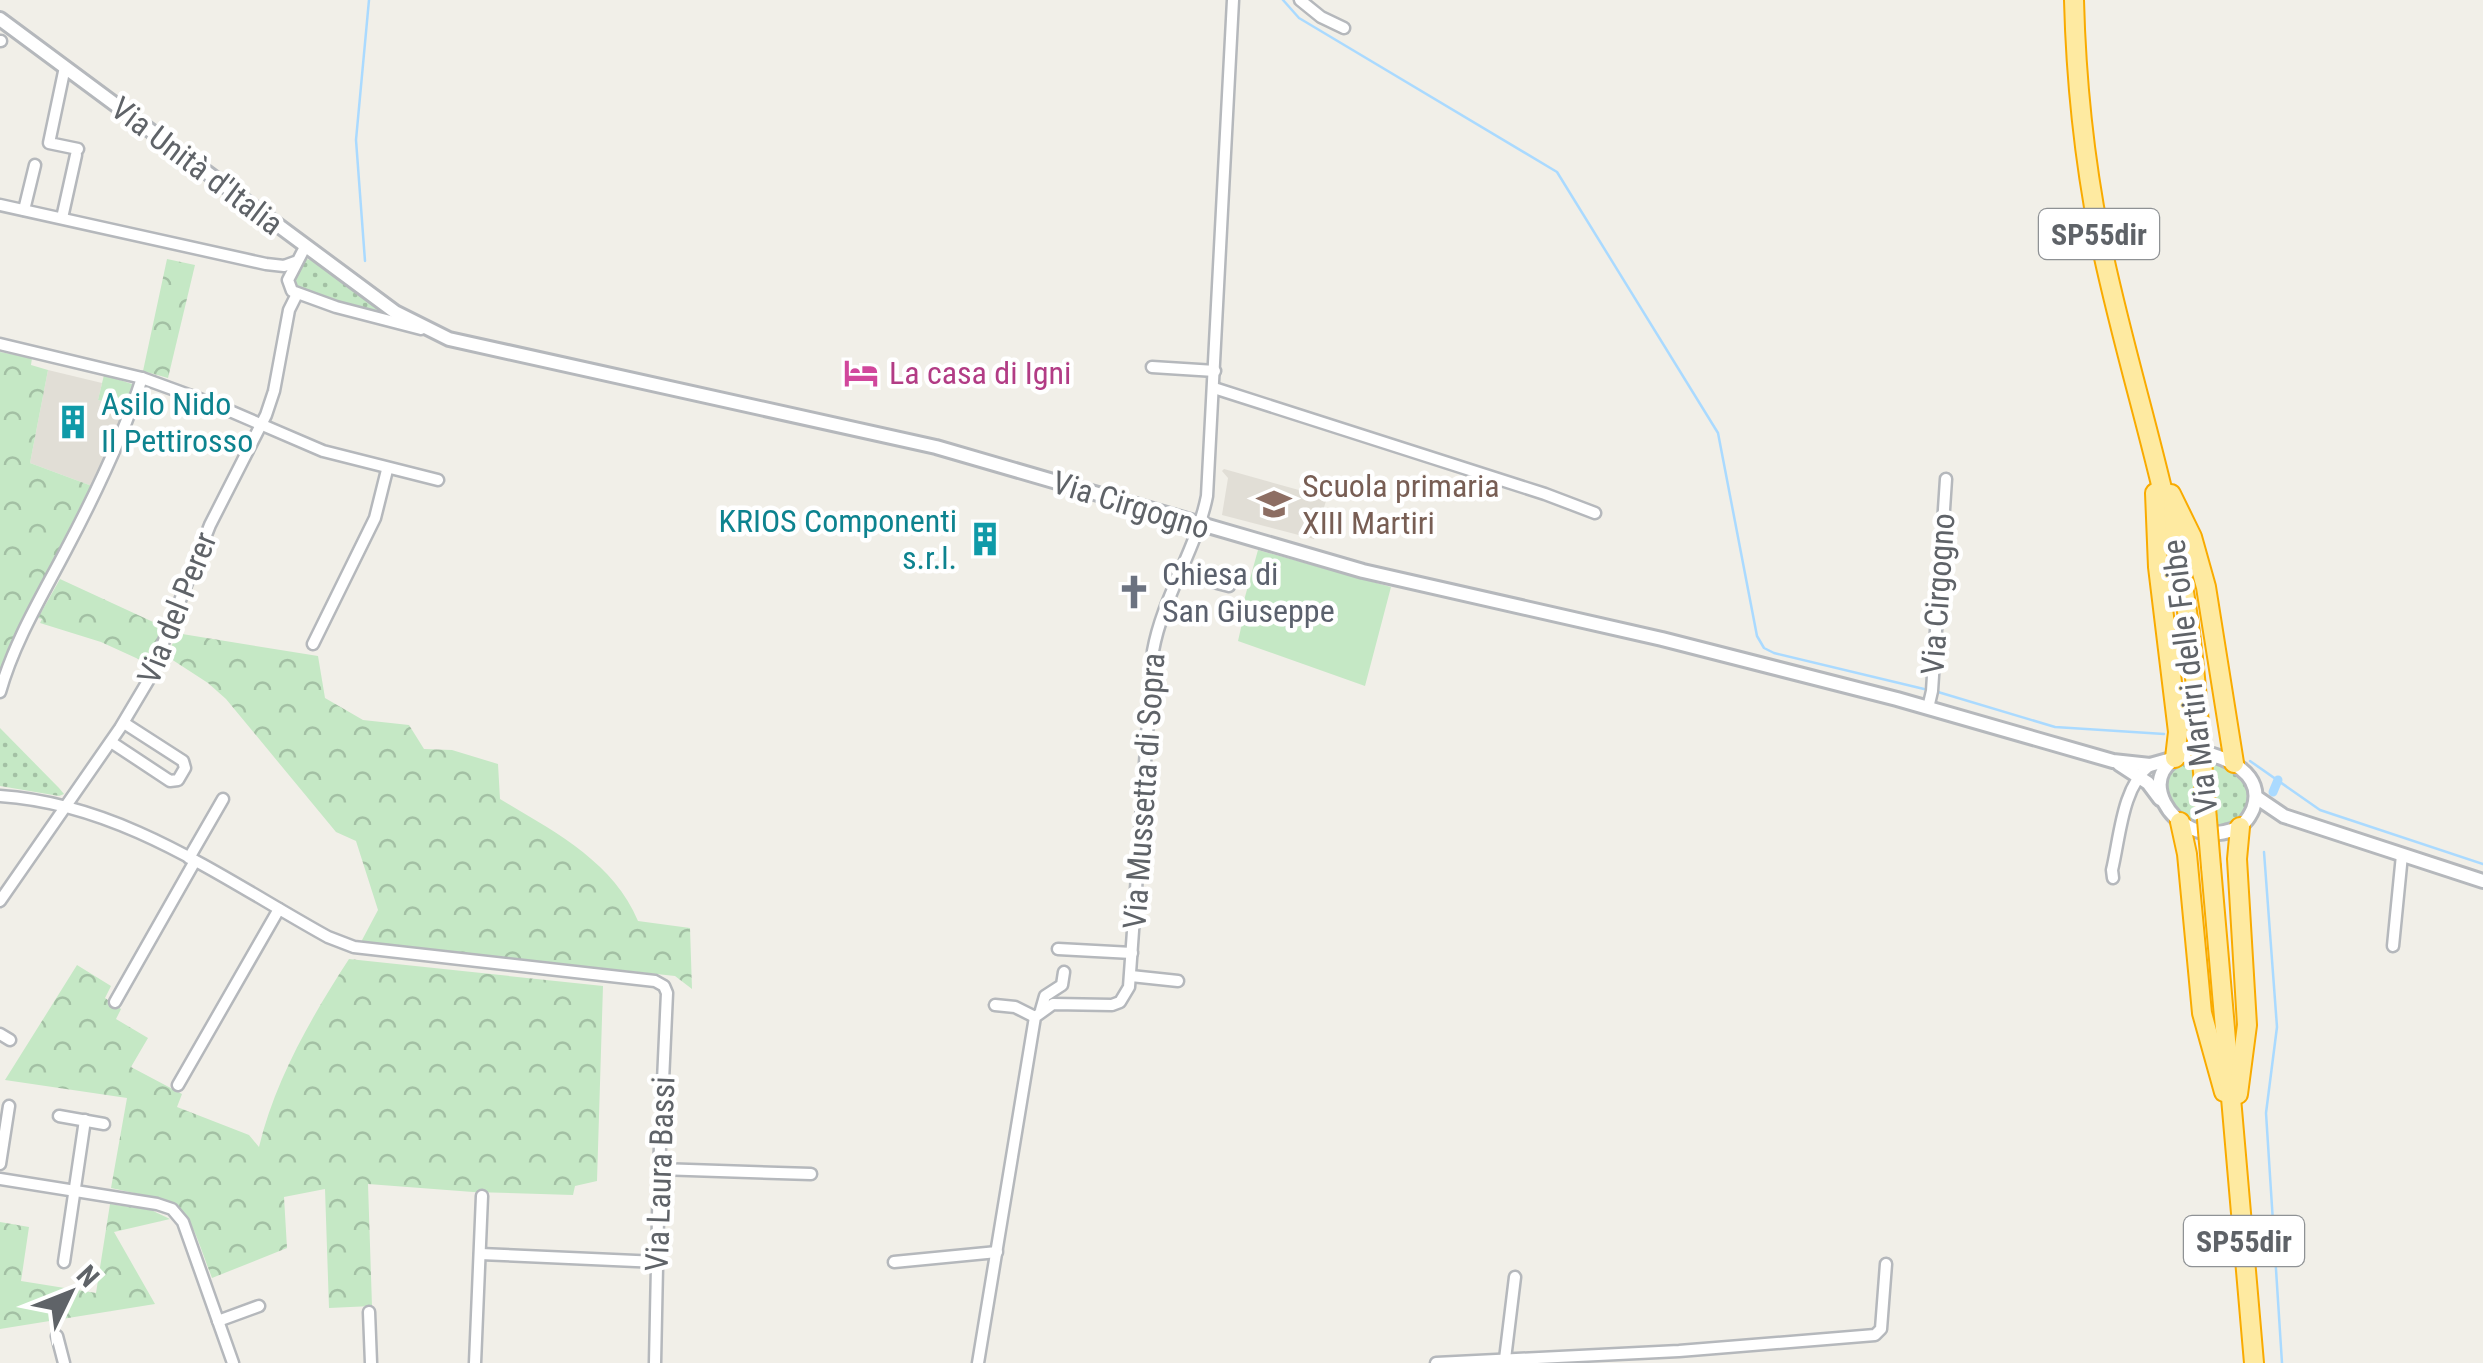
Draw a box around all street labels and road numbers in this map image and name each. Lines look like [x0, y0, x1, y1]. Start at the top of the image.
street label: Via Unità d'Italia [104, 89, 290, 243]
road number: SP55dir [2039, 209, 2159, 259]
street label: Via Cirgogno [1048, 463, 1214, 547]
street label: Via Cirgogno [1913, 512, 1963, 676]
street label: Via del Perer [129, 526, 225, 689]
street label: Via Martiri delle Foibe [2154, 538, 2226, 816]
street label: Via Mussetta di Sopra [1115, 652, 1173, 930]
street label: Via Laura Bassi [638, 1076, 682, 1272]
road number: SP55dir [2184, 1216, 2304, 1266]

